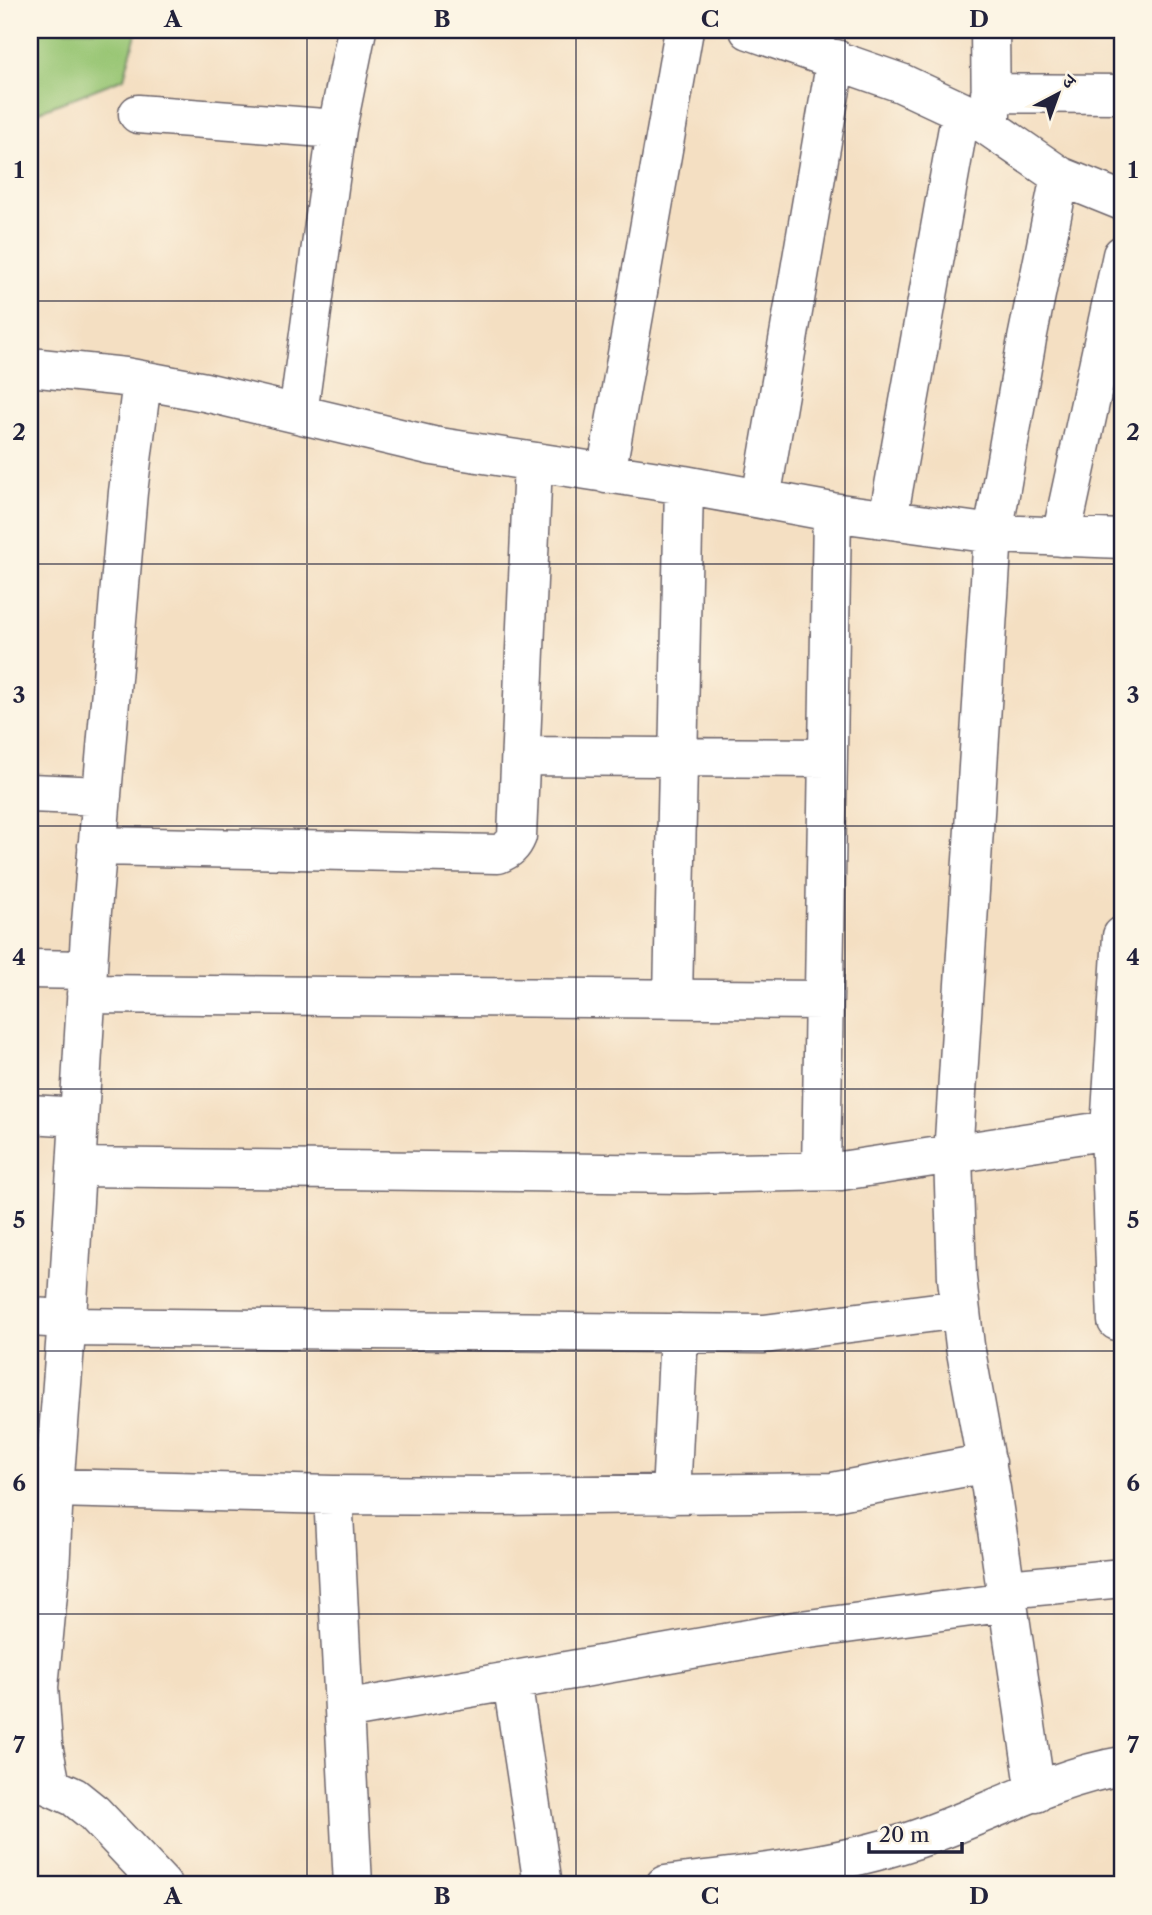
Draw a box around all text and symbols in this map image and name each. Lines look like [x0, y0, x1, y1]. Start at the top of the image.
text: A [163, 5, 183, 33]
text: B [433, 5, 451, 33]
text: C [701, 5, 719, 33]
text: D [969, 5, 989, 33]
north arrow [1023, 60, 1092, 130]
text: उ [1056, 68, 1081, 94]
text: 1 [14, 156, 25, 184]
text: 1 [1128, 156, 1139, 184]
text: 2 [12, 418, 26, 446]
text: 2 [1126, 418, 1140, 446]
text: 3 [13, 681, 26, 709]
text: 3 [1127, 681, 1140, 709]
text: 4 [12, 943, 26, 971]
text: 4 [1126, 943, 1140, 971]
text: 5 [13, 1206, 25, 1234]
text: 5 [1127, 1206, 1139, 1234]
text: 6 [12, 1469, 26, 1497]
text: 6 [1126, 1469, 1140, 1497]
text: 7 [13, 1731, 25, 1759]
text: 7 [1127, 1731, 1139, 1759]
scale bar [869, 1810, 961, 1854]
text: 20 m [879, 1822, 930, 1847]
text: A [163, 1882, 183, 1910]
text: B [433, 1882, 451, 1910]
text: C [701, 1882, 719, 1910]
text: D [969, 1882, 989, 1910]

